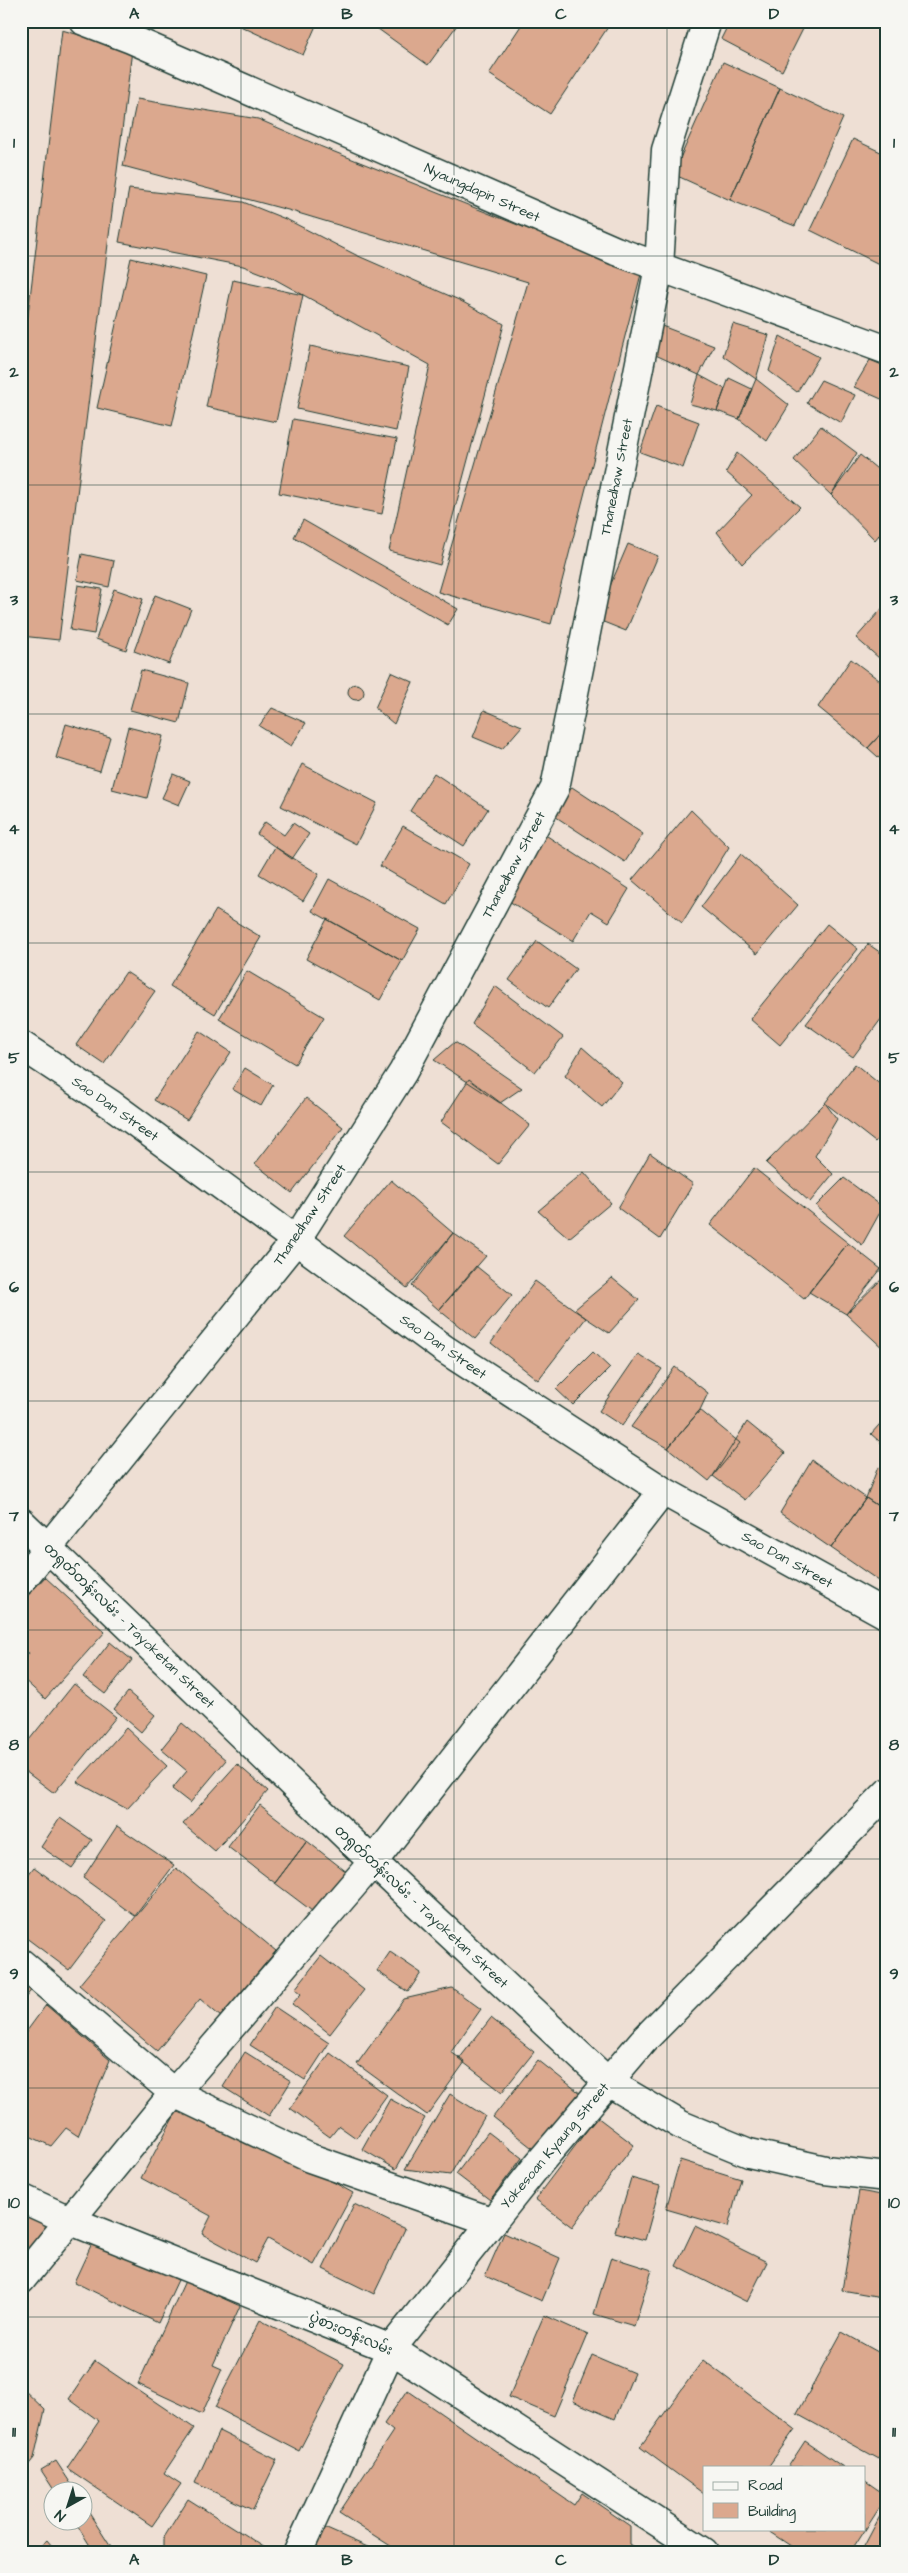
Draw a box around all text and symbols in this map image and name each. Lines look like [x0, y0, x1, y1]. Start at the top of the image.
text: A [129, 3, 140, 25]
text: B [341, 3, 353, 25]
text: C [555, 3, 567, 25]
text: D [769, 3, 780, 25]
text: 1 [13, 132, 16, 154]
text: 1 [893, 132, 896, 154]
street label: Nyaungdapin Street [421, 158, 543, 228]
text: 2 [8, 361, 19, 383]
text: 2 [888, 361, 899, 383]
street label: Thanedhaw Street [596, 417, 638, 537]
text: 3 [9, 589, 19, 611]
text: 3 [889, 589, 899, 611]
street label: Thanedhaw Street [477, 808, 551, 922]
text: 4 [9, 818, 20, 840]
text: 4 [889, 818, 900, 840]
text: 5 [8, 1047, 20, 1069]
text: 5 [888, 1047, 900, 1069]
street label: Sao Dan Street [68, 1072, 163, 1147]
street label: Thanedhaw Street [269, 1160, 352, 1270]
text: 6 [9, 1276, 19, 1298]
text: 6 [889, 1276, 899, 1298]
street label: Sao Dan Street [396, 1310, 491, 1385]
text: 7 [8, 1505, 19, 1527]
text: 7 [888, 1505, 899, 1527]
street label: Sao Dan Street [738, 1527, 837, 1594]
street label: တရုတ်တန်းလမ်း - Tayoketan Street [38, 1538, 220, 1714]
text: 8 [9, 1734, 20, 1756]
text: 8 [889, 1734, 900, 1756]
street label: တရုတ်တန်းလမ်း - Tayoketan Street [329, 1820, 513, 1994]
text: 9 [9, 1963, 19, 1985]
text: 9 [889, 1963, 899, 1985]
street label: Yokesoan Kyaung Street [496, 2078, 614, 2214]
text: 10 [8, 2192, 20, 2214]
text: 10 [888, 2192, 900, 2214]
street label: ပွဲစားတန်းလမ်း [306, 2307, 396, 2361]
text: 11 [12, 2421, 17, 2443]
text: 11 [892, 2421, 897, 2443]
legend [703, 2466, 866, 2530]
text: Road [748, 2475, 783, 2496]
north arrow [42, 2480, 92, 2530]
text: Building [748, 2501, 796, 2523]
text: N [51, 2505, 70, 2526]
text: A [129, 2549, 140, 2571]
text: B [341, 2549, 353, 2571]
text: C [555, 2549, 567, 2571]
text: D [769, 2549, 780, 2571]

